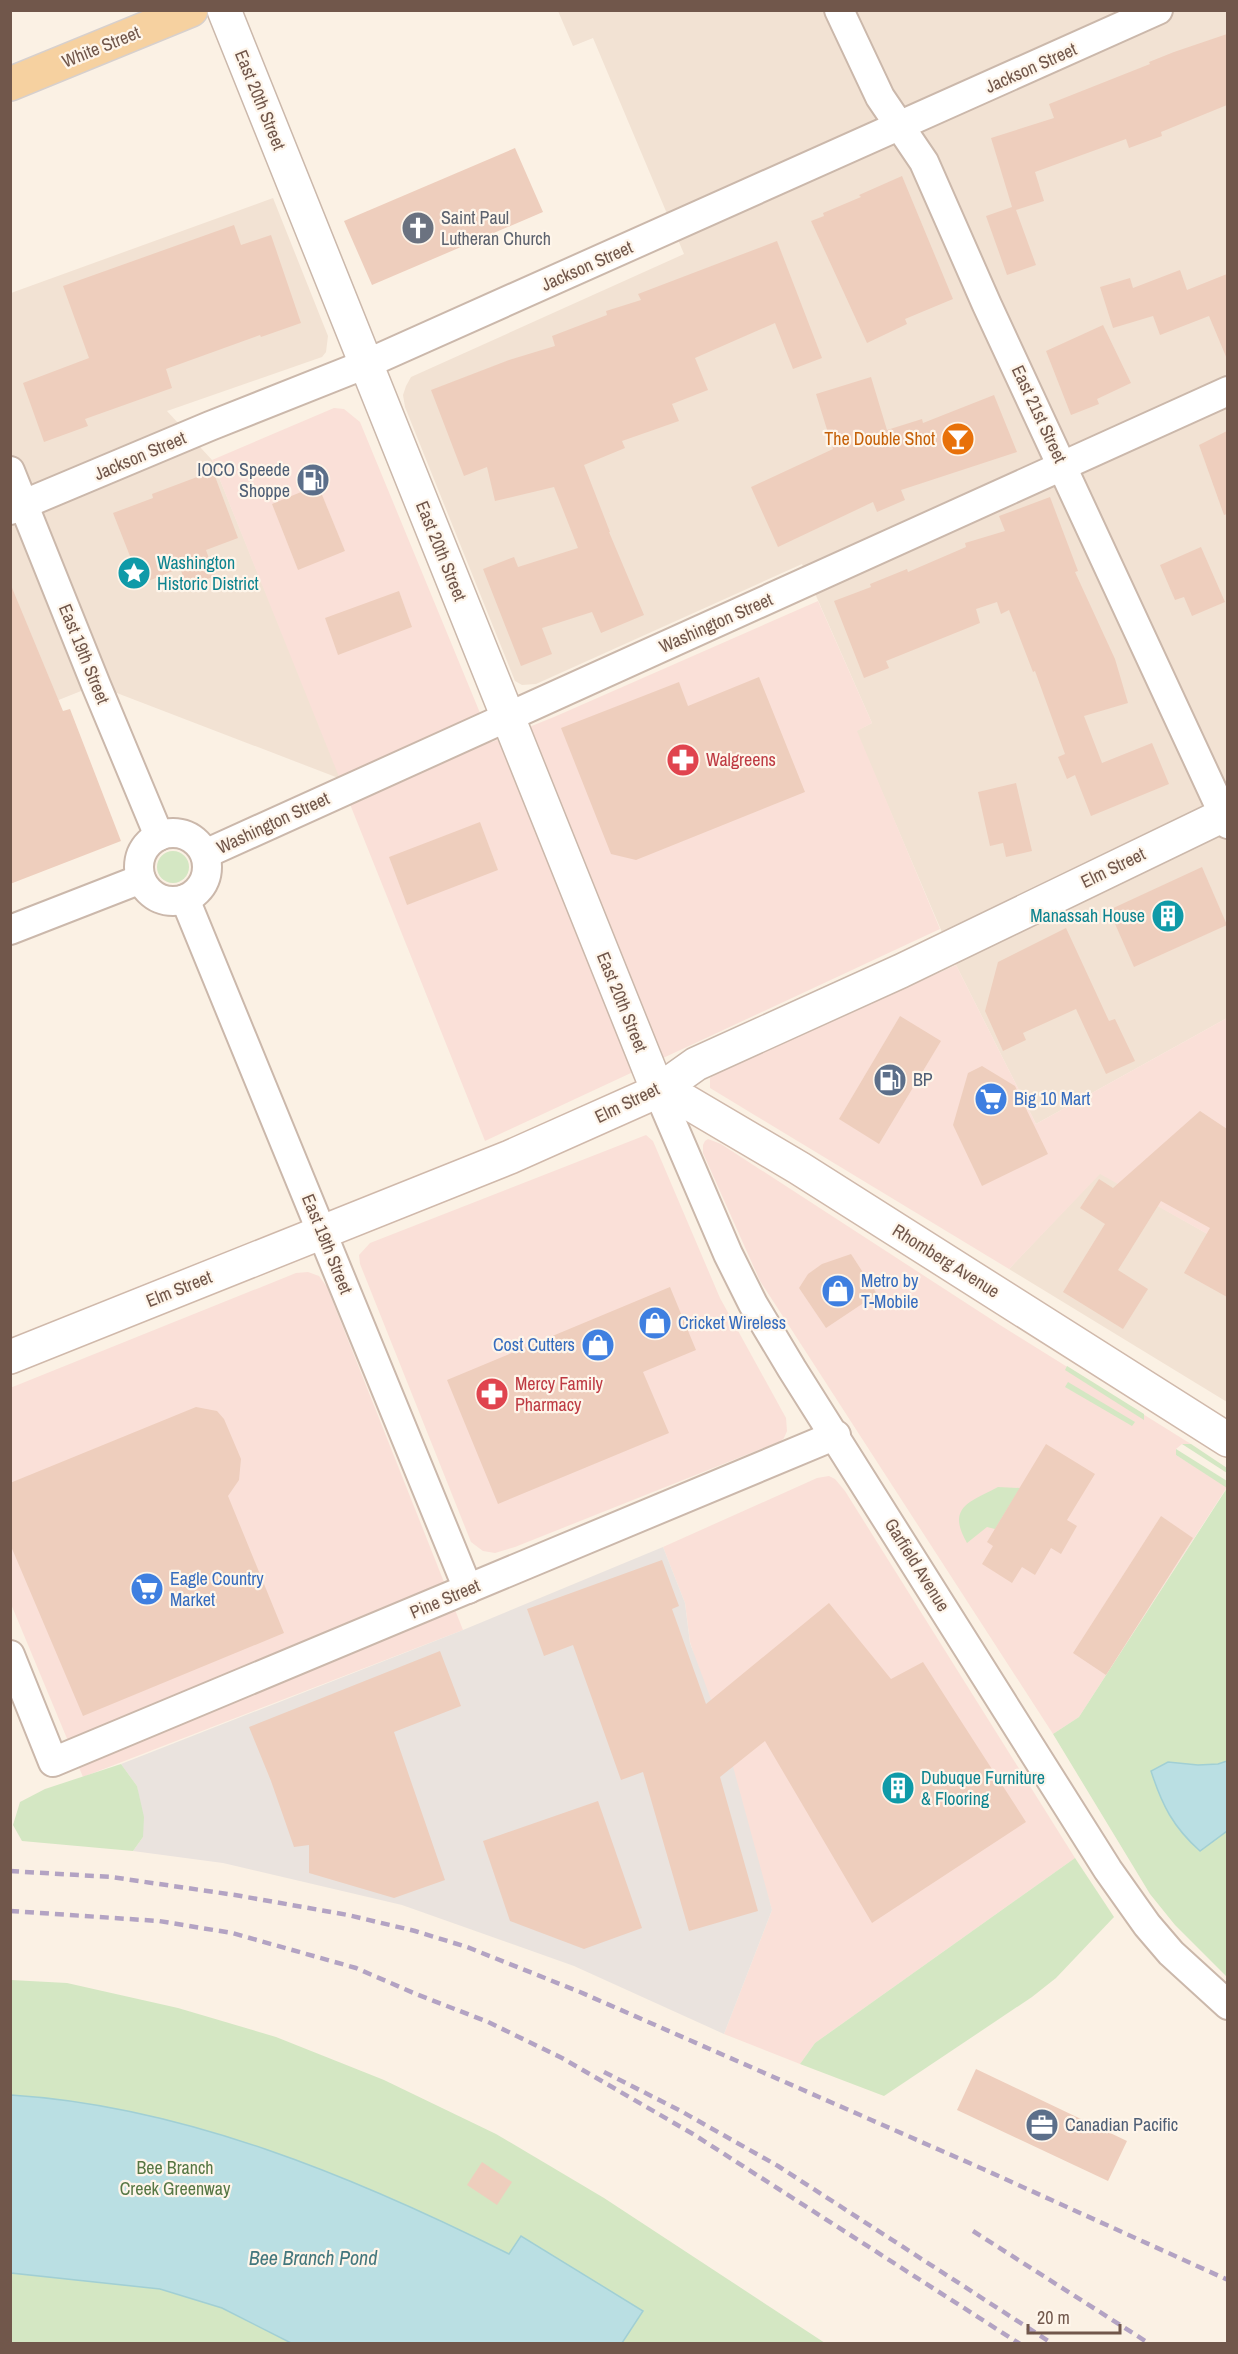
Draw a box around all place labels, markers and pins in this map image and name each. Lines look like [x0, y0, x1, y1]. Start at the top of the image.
place label: Saint Paul Lutheran Church [441, 205, 551, 251]
church icon: Saint Paul Lutheran Church [400, 210, 436, 246]
bar icon: The Double Shot [940, 421, 976, 457]
place label: The Double Shot [824, 426, 935, 451]
place label: IOCO Speede Shoppe [197, 457, 290, 503]
fuel station icon: IOCO Speede Shoppe [295, 462, 331, 498]
place label: Washington Historic District [157, 550, 259, 596]
place icon: Washington Historic District [116, 555, 152, 591]
pharmacy icon: Walgreens [665, 742, 701, 778]
place label: Walgreens [706, 747, 776, 772]
building icon: Manassah House [1150, 898, 1186, 934]
place label: Manassah House [1030, 903, 1145, 928]
fuel station icon: BP [872, 1062, 908, 1098]
place label: BP [913, 1067, 933, 1092]
supermarket icon: Big 10 Mart [973, 1081, 1009, 1117]
place label: Big 10 Mart [1014, 1086, 1090, 1111]
place label: Metro by T-Mobile [861, 1268, 919, 1314]
shop icon: Metro by T-Mobile [820, 1273, 856, 1309]
shop icon: Cricket Wireless [637, 1305, 673, 1341]
place label: Cricket Wireless [678, 1310, 786, 1335]
shop icon: Cost Cutters [580, 1327, 616, 1363]
place label: Cost Cutters [493, 1332, 575, 1357]
place label: Mercy Family Pharmacy [515, 1371, 603, 1417]
pharmacy icon: Mercy Family Pharmacy [474, 1376, 510, 1412]
place label: Eagle Country Market [170, 1566, 264, 1612]
supermarket icon: Eagle Country Market [129, 1571, 165, 1607]
place label: Dubuque Furniture & Flooring [921, 1765, 1045, 1811]
building icon: Dubuque Furniture & Flooring [880, 1770, 916, 1806]
office icon: Canadian Pacific [1024, 2107, 1060, 2143]
place label: Canadian Pacific [1065, 2112, 1178, 2137]

